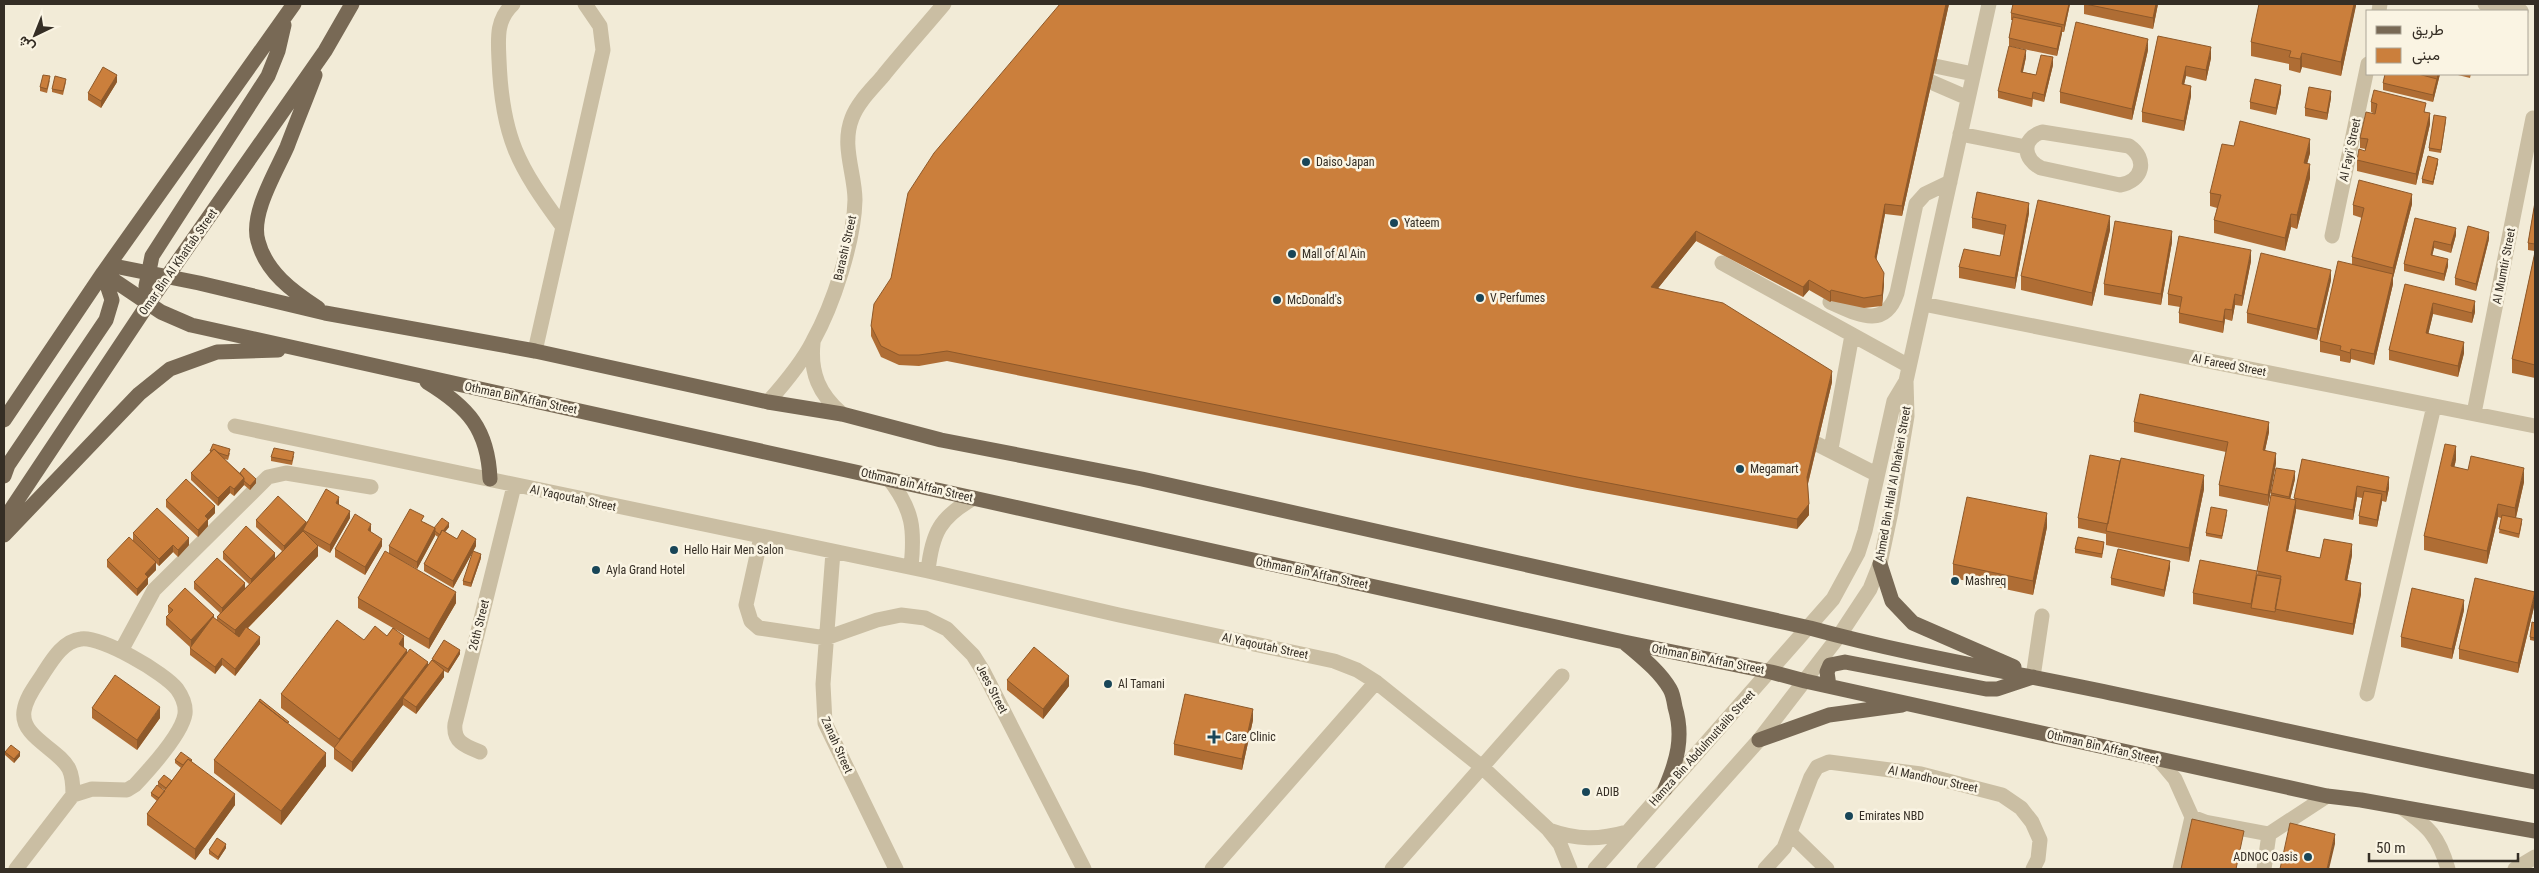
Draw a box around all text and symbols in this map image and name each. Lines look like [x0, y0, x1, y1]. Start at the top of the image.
north arrow [10, 10, 60, 60]
legend [2366, 10, 2529, 75]
text: طريق [2412, 21, 2444, 40]
text: ش [14, 32, 38, 56]
text: مبنى [2412, 46, 2440, 65]
street label: Al Fayi' Street [2336, 117, 2364, 183]
place label: Daiso Japan [1316, 155, 1375, 169]
marker: Daiso Japan [1300, 156, 1312, 168]
street label: Omar Bin Al Khattab Street [136, 206, 220, 318]
street label: Barashi Street [831, 214, 859, 282]
place label: Yateem [1404, 216, 1439, 230]
marker: Yateem [1388, 217, 1400, 229]
street label: Al Mumtir Street [2490, 226, 2518, 305]
place label: Mall of Al Ain [1302, 247, 1366, 261]
marker: Mall of Al Ain [1286, 248, 1298, 260]
place label: V Perfumes [1490, 291, 1545, 305]
marker: V Perfumes [1474, 292, 1486, 304]
place label: McDonald's [1287, 293, 1342, 307]
marker: McDonald's [1271, 294, 1283, 306]
street label: Al Fareed Street [2191, 351, 2268, 379]
street label: Othman Bin Affan Street [463, 379, 579, 417]
street label: Ahmed Bin Hilal Al Dhaheri Street [1872, 405, 1914, 563]
place label: Megamart [1750, 462, 1799, 476]
marker: Megamart [1734, 463, 1746, 475]
street label: Othman Bin Affan Street [860, 465, 975, 505]
street label: Al Yaqoutah Street [529, 482, 618, 514]
place label: Hello Hair Men Salon [684, 543, 784, 557]
marker: Hello Hair Men Salon [668, 544, 680, 556]
street label: Othman Bin Affan Street [1254, 554, 1370, 592]
place label: Ayla Grand Hotel [606, 563, 685, 577]
marker: Ayla Grand Hotel [590, 564, 602, 576]
place label: Mashreq [1965, 574, 2006, 588]
marker: Mashreq [1949, 575, 1961, 587]
street label: 26th Street [466, 598, 492, 652]
street label: Al Yaqoutah Street [1221, 630, 1310, 662]
street label: Othman Bin Affan Street [1650, 641, 1766, 677]
street label: Jees Street [973, 662, 1011, 716]
place label: Al Tamani [1118, 677, 1165, 691]
marker: Al Tamani [1102, 678, 1114, 690]
street label: Hamza Bin Abdulmuttalib Street [1646, 687, 1758, 809]
street label: Zanah Street [818, 715, 856, 776]
street label: Othman Bin Affan Street [2046, 727, 2161, 767]
marker: Care Clinic [1207, 730, 1221, 744]
place label: Care Clinic [1225, 730, 1276, 744]
street label: Al Mandhour Street [1887, 763, 1979, 795]
place label: ADIB [1596, 785, 1619, 799]
marker: ADIB [1580, 786, 1592, 798]
place label: Emirates NBD [1859, 809, 1924, 823]
marker: Emirates NBD [1843, 810, 1855, 822]
scale bar [2369, 830, 2518, 862]
text: 50 m [2376, 839, 2406, 857]
place label: ADNOC Oasis [2233, 850, 2298, 864]
marker: ADNOC Oasis [2302, 851, 2314, 863]

